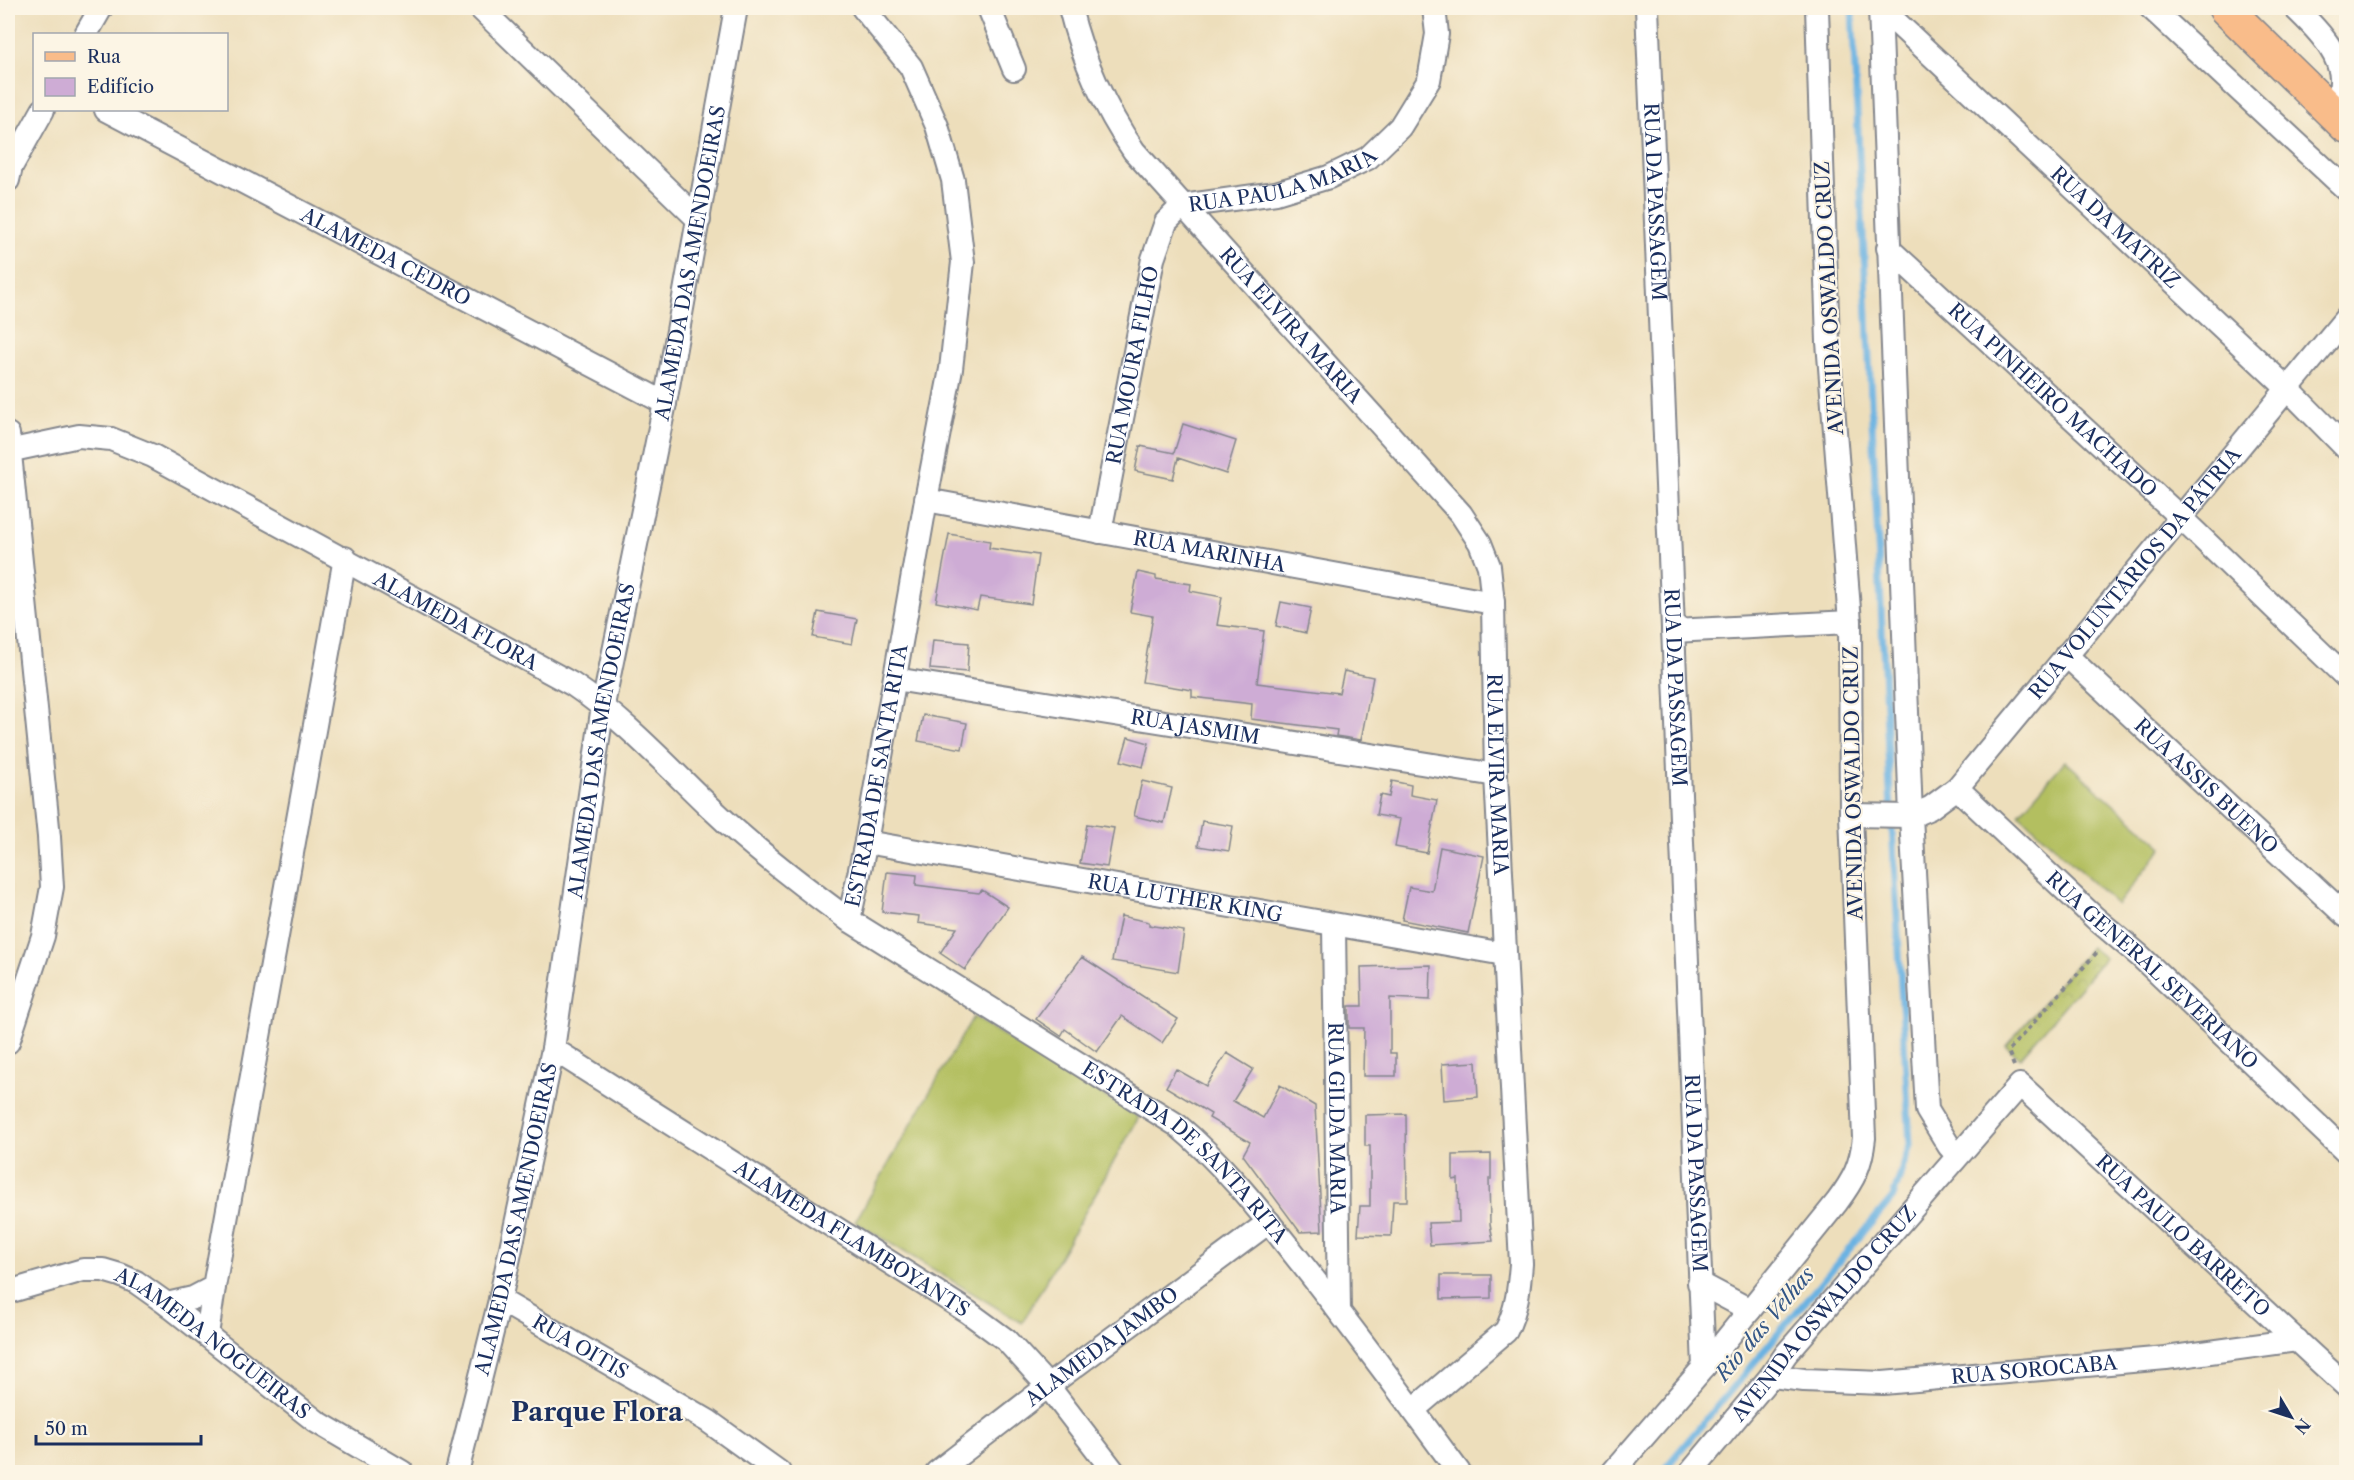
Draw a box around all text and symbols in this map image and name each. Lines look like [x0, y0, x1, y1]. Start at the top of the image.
legend [33, 33, 228, 111]
text: Rua [87, 46, 121, 68]
text: Edifício [87, 76, 154, 98]
street label: RUA DA PASSAGEM [1639, 102, 1671, 301]
street label: ALAMEDA DAS AMENDOEIRAS [650, 104, 730, 424]
street label: RUA PAULA MARIA [1187, 143, 1383, 217]
street label: AVENIDA OSWALDO CRUZ [1810, 160, 1848, 437]
street label: RUA DA MATRIZ [2046, 161, 2185, 293]
street label: ALAMEDA CEDRO [296, 202, 475, 311]
street label: RUA ELVIRA MARIA [1214, 242, 1368, 409]
street label: RUA MOURA FILHO [1101, 264, 1163, 466]
street label: RUA PINHEIRO MACHADO [1943, 298, 2162, 502]
street label: RUA VOLUNTÁRIOS DA PÁTRIA [2024, 442, 2247, 704]
street label: RUA MARINHA [1131, 526, 1289, 577]
street label: ALAMEDA FLORA [369, 566, 543, 676]
street label: ALAMEDA DAS AMENDOEIRAS [563, 581, 640, 901]
street label: RUA DA PASSAGEM [1659, 588, 1692, 787]
street label: ESTRADA DE SANTA RITA [840, 641, 913, 909]
street label: AVENIDA OSWALDO CRUZ [1839, 646, 1867, 921]
street label: RUA ELVIRA MARIA [1482, 673, 1513, 877]
street label: RUA JASMIM [1129, 705, 1261, 749]
street label: RUA ASSIS BUENO [2130, 713, 2283, 859]
street label: RUA GENERAL SEVERIANO [2041, 866, 2263, 1074]
street label: RUA LUTHER KING [1086, 869, 1284, 927]
street label: RUA GILDA MARIA [1323, 1022, 1350, 1215]
street label: ESTRADA DE SANTA RITA [1078, 1057, 1293, 1249]
street label: ALAMEDA DAS AMENDOEIRAS [469, 1060, 562, 1379]
street label: RUA DA PASSAGEM [1680, 1073, 1712, 1273]
street label: RUA PAULO BARRETO [2091, 1149, 2275, 1322]
street label: ALAMEDA FLAMBOYANTS [729, 1155, 974, 1322]
street label: AVENIDA OSWALDO CRUZ [1726, 1201, 1921, 1427]
water label: Rio das Velhas [1708, 1261, 1820, 1387]
street label: ALAMEDA NOGUEIRAS [110, 1262, 315, 1424]
street label: ALAMEDA JAMBO [1020, 1282, 1183, 1412]
street label: RUA OITIS [528, 1309, 633, 1384]
street label: RUA SOROCABA [1950, 1350, 2119, 1389]
north arrow [2261, 1387, 2321, 1447]
district label: Parque Flora [511, 1396, 684, 1428]
scale bar [36, 1408, 201, 1446]
text: N [2290, 1415, 2315, 1438]
text: 50 m [45, 1418, 88, 1440]

